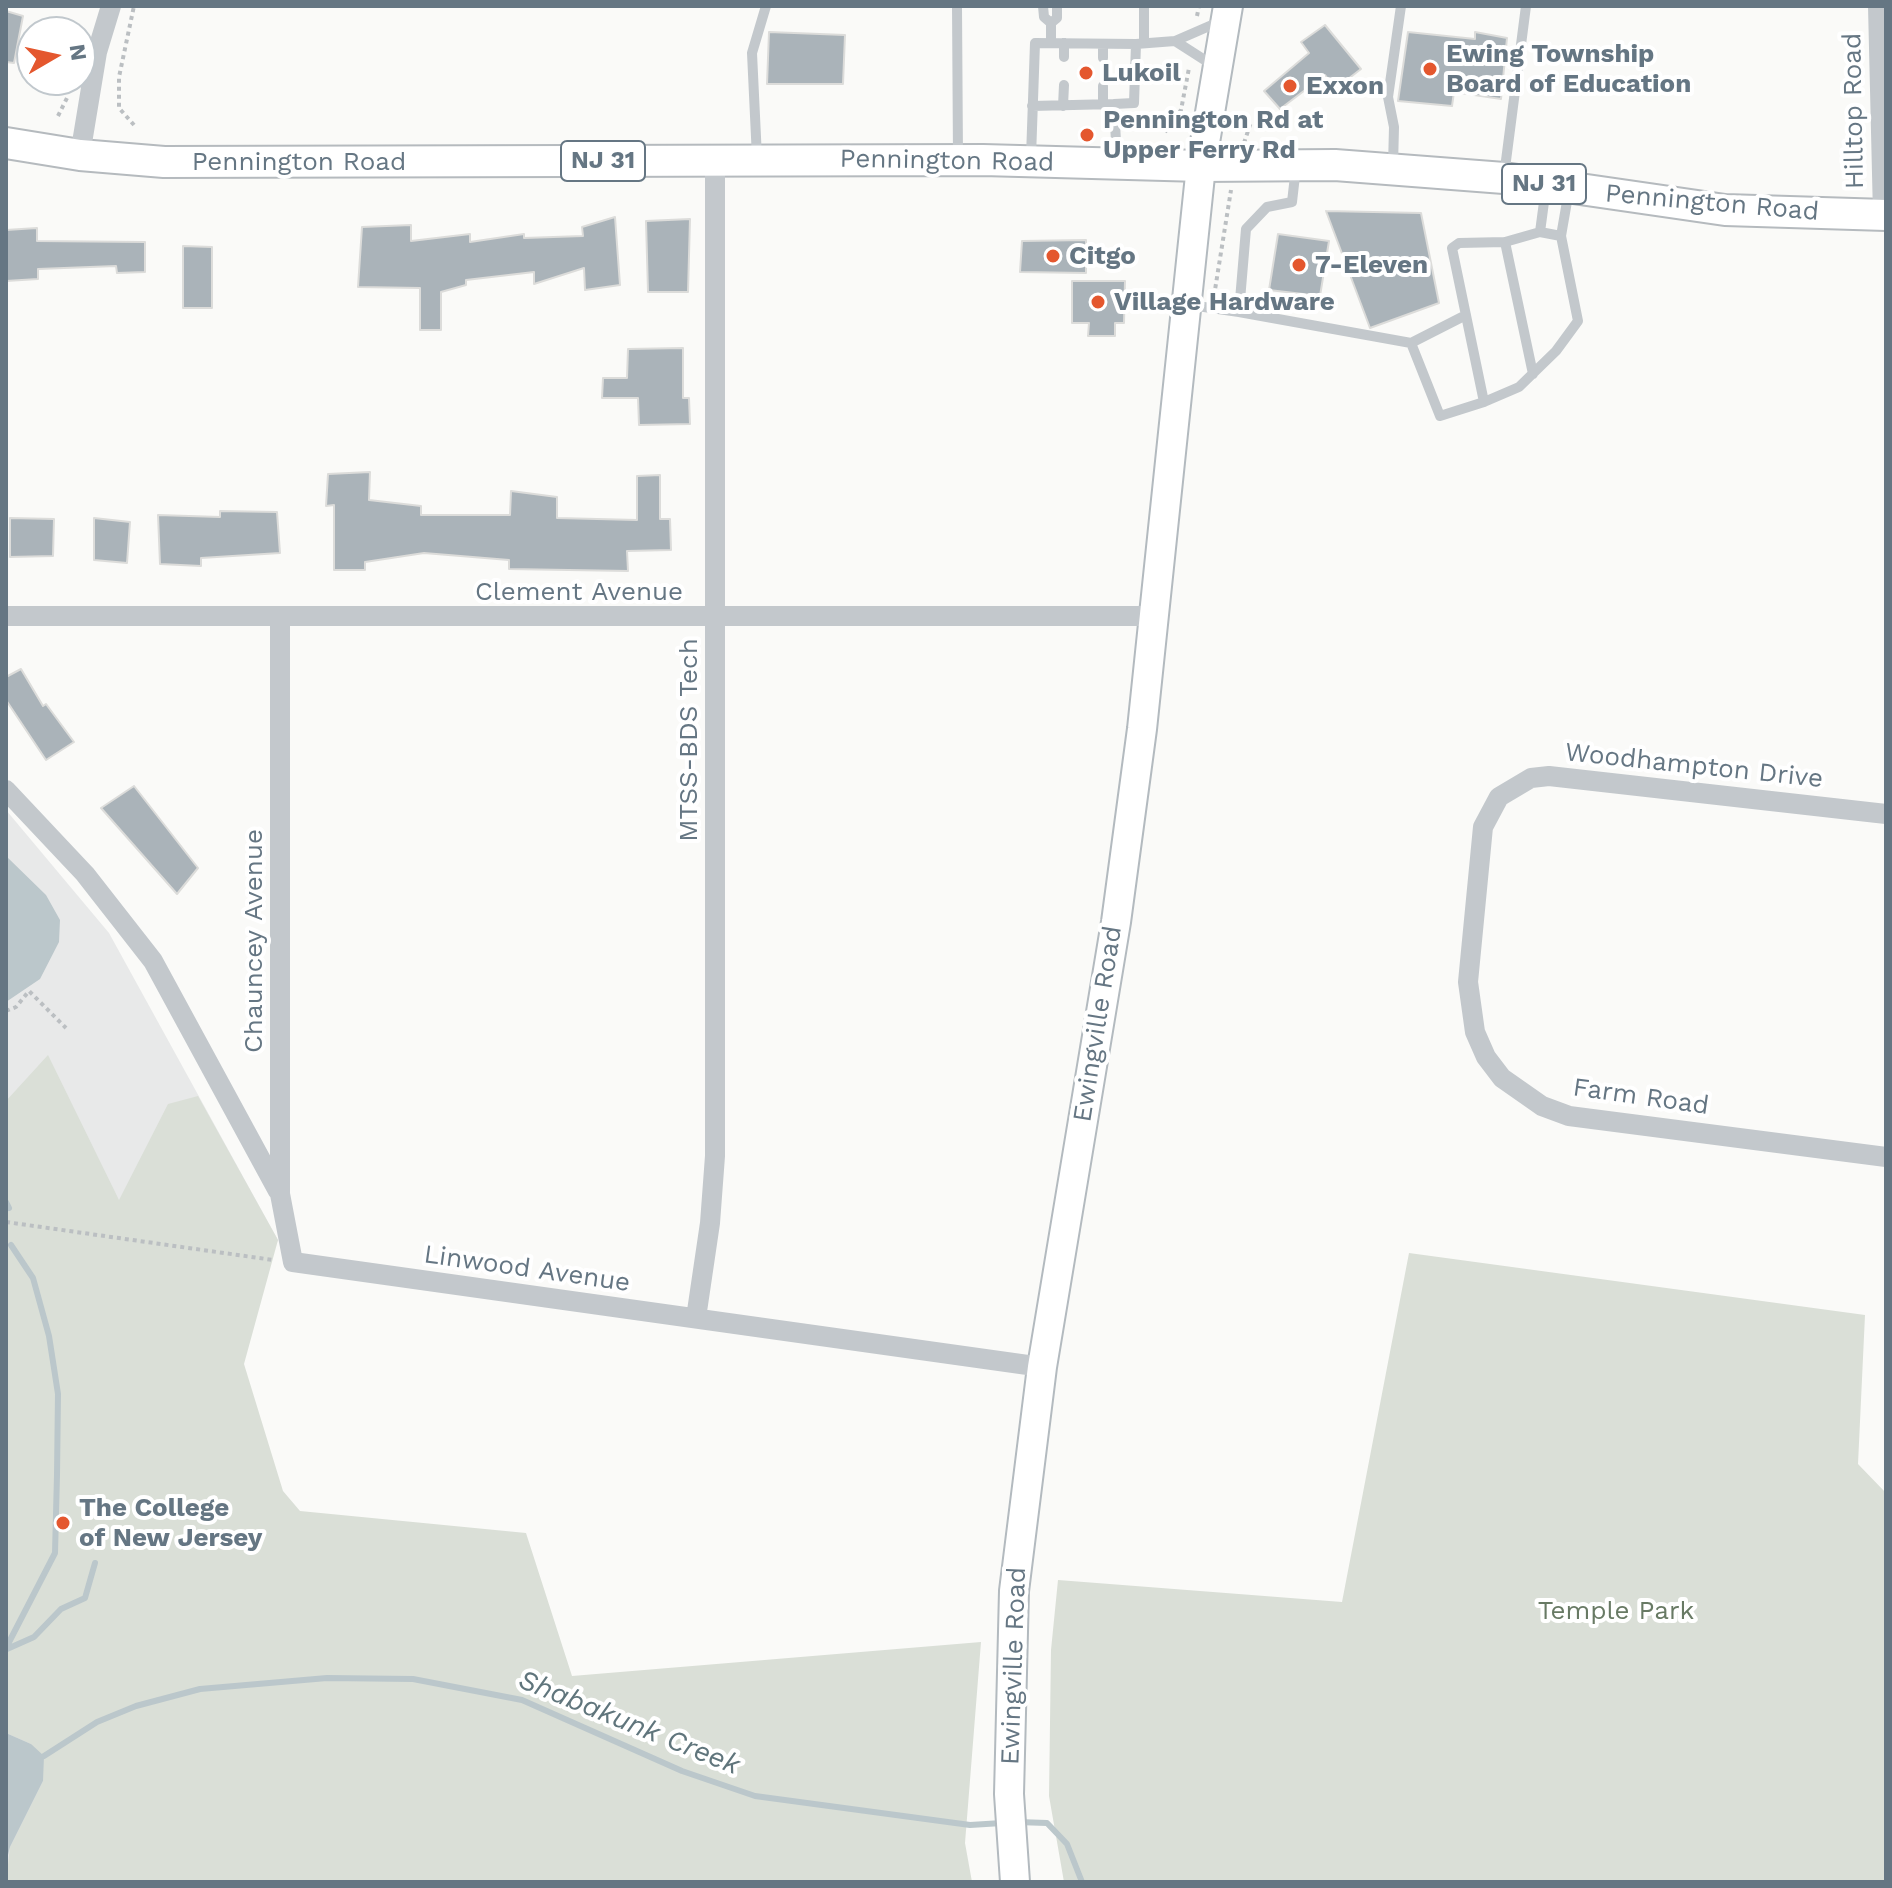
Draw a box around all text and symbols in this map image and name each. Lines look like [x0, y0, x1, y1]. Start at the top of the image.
north arrow [16, 16, 96, 96]
street label: Hilltop Road [1837, 32, 1871, 190]
place label: Ewing Township Board of Education [1446, 38, 1691, 100]
text: N [65, 42, 92, 62]
place label: Lukoil [1102, 57, 1181, 89]
marker: Ewing Township Board of Education [1421, 60, 1439, 78]
marker: Lukoil [1077, 64, 1095, 82]
place label: Exxon [1306, 70, 1384, 102]
marker: Exxon [1281, 77, 1299, 95]
place label: Pennington Rd at Upper Ferry Rd [1103, 104, 1323, 166]
marker: Pennington Rd at Upper Ferry Rd [1078, 126, 1096, 144]
road number: NJ 31 [561, 141, 645, 181]
street label: Pennington Road [839, 144, 1055, 178]
street label: Pennington Road [192, 146, 406, 178]
road number: NJ 31 [1502, 164, 1586, 204]
street label: Pennington Road [1604, 178, 1820, 228]
place label: Citgo [1069, 240, 1136, 272]
marker: Citgo [1044, 247, 1062, 265]
place label: 7-Eleven [1315, 249, 1428, 281]
marker: 7-Eleven [1290, 256, 1308, 274]
place label: Village Hardware [1114, 286, 1335, 318]
marker: Village Hardware [1089, 293, 1107, 311]
street label: Clement Avenue [475, 576, 683, 608]
street label: MTSS-BDS Tech [673, 638, 705, 842]
street label: Woodhampton Drive [1563, 737, 1825, 795]
street label: Chauncey Avenue [238, 829, 270, 1053]
street label: Ewingville Road [1067, 924, 1129, 1124]
street label: Farm Road [1571, 1072, 1711, 1122]
street label: Linwood Avenue [422, 1239, 632, 1299]
place label: The College of New Jersey [79, 1492, 262, 1554]
marker: The College of New Jersey [54, 1514, 72, 1532]
street label: Ewingville Road [995, 1566, 1033, 1766]
park label: Temple Park [1538, 1595, 1694, 1627]
water label: Shabakunk Creek [513, 1663, 745, 1783]

